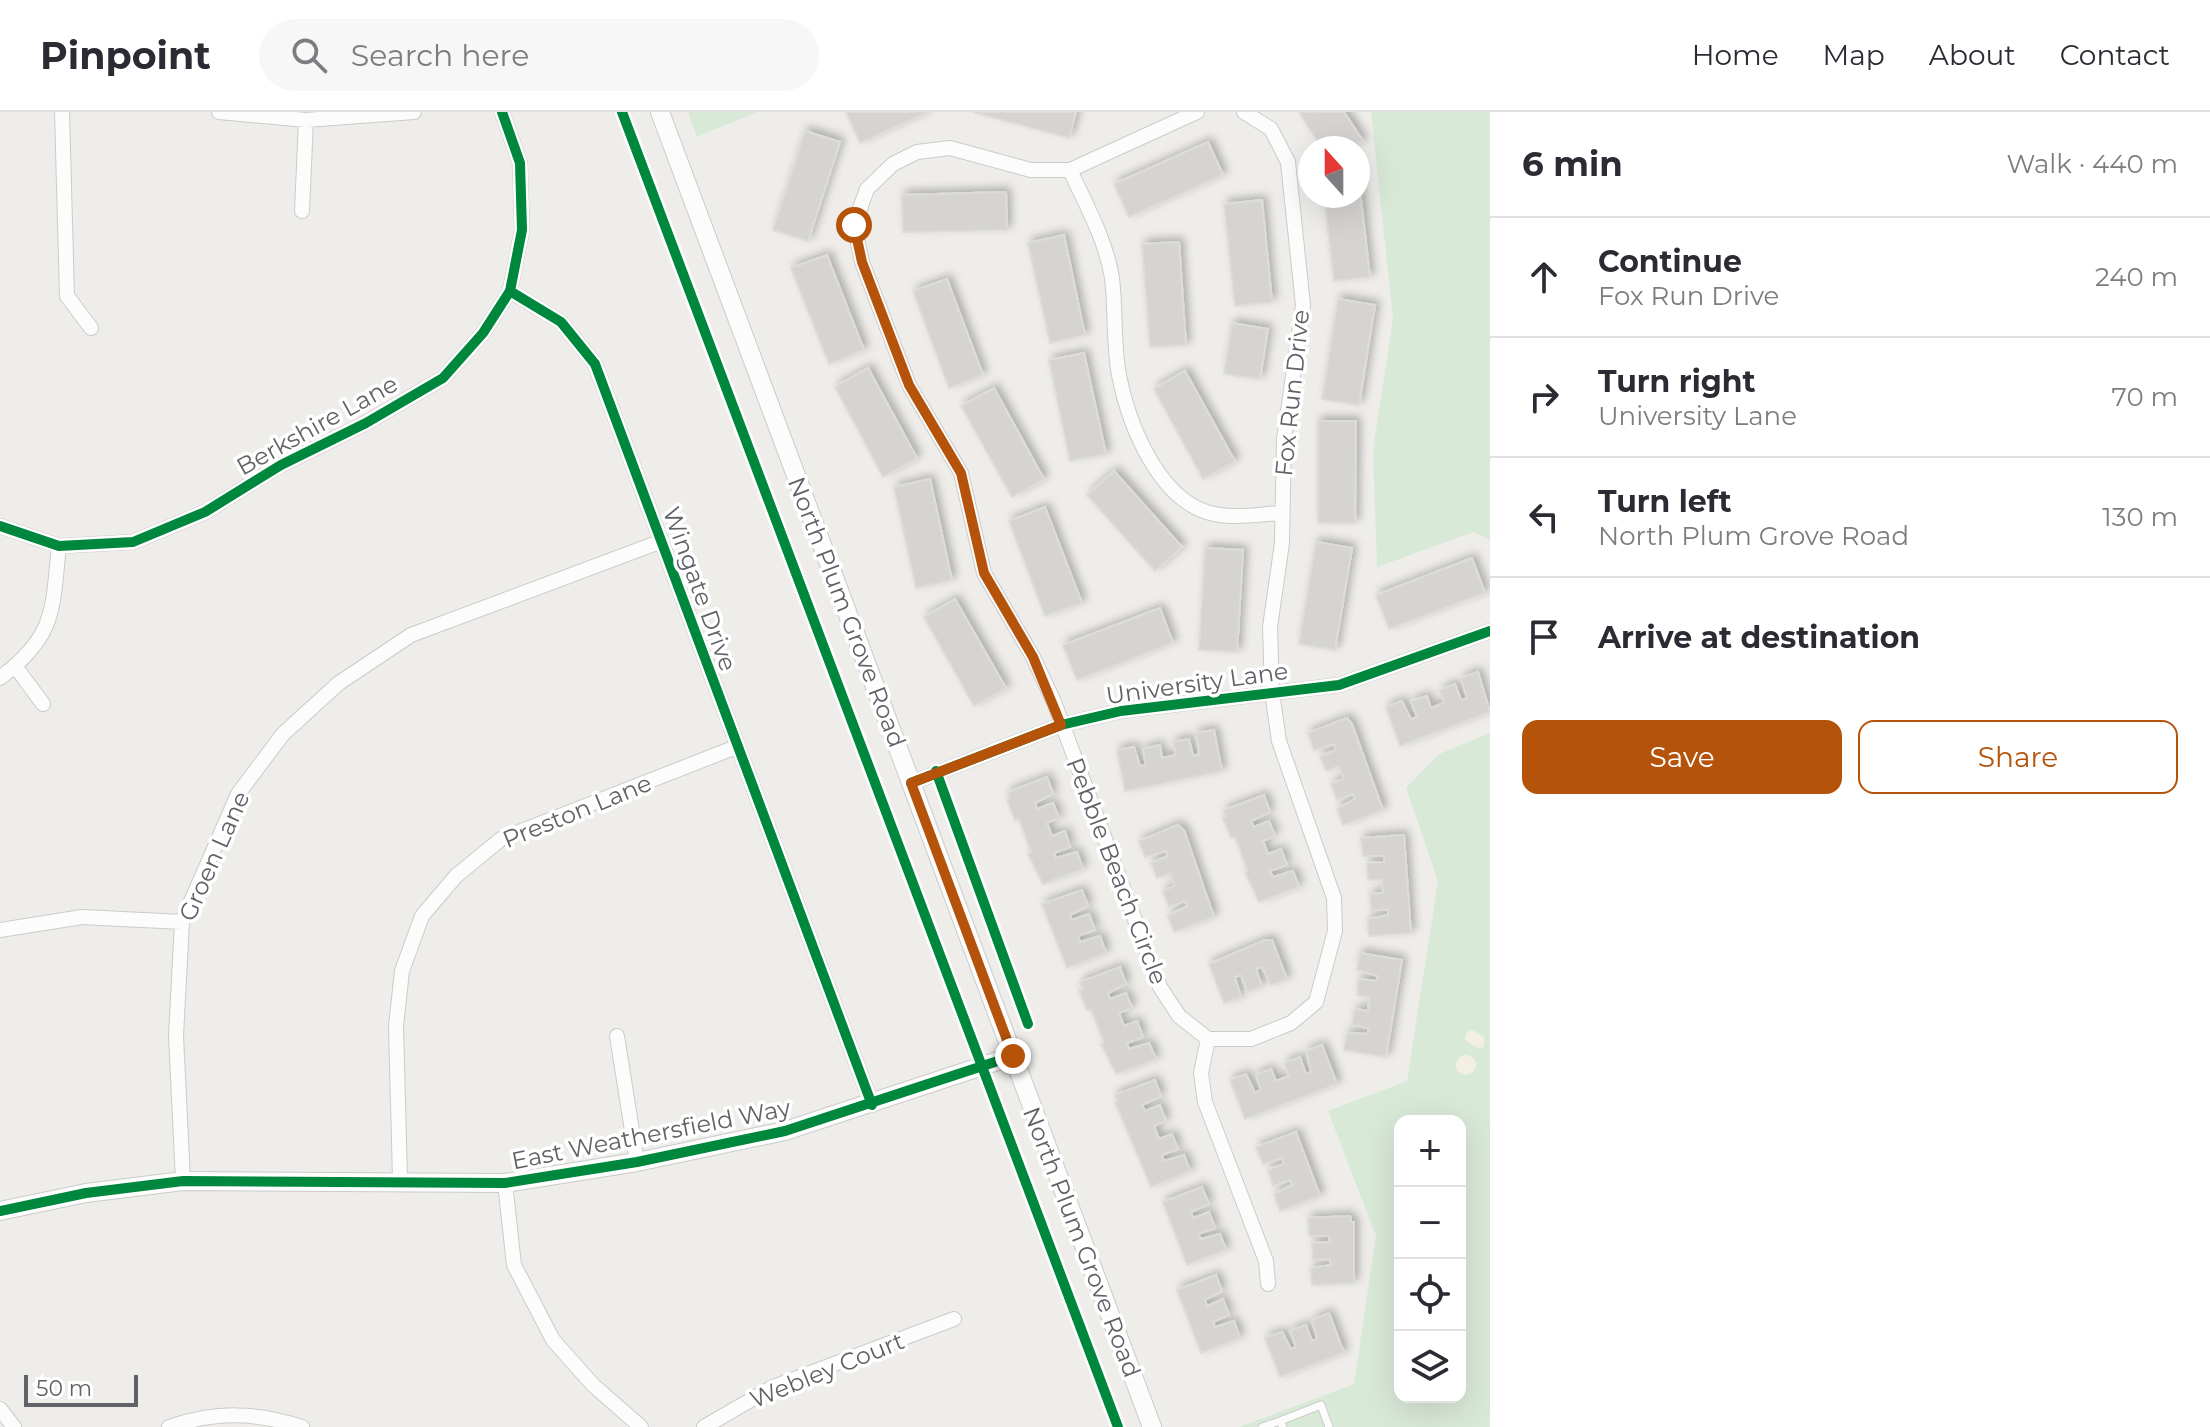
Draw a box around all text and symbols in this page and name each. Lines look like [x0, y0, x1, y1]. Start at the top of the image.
search box [259, 19, 819, 91]
text: Pinpoint [40, 32, 211, 79]
icon: search [287, 33, 331, 77]
text: Search here [351, 37, 529, 74]
text: Home [1692, 38, 1779, 72]
text: Map [1823, 38, 1885, 72]
text: About [1929, 38, 2016, 72]
text: Contact [2060, 38, 2170, 72]
north arrow [1298, 136, 1370, 208]
text: 6 min [1522, 143, 1623, 185]
text: Walk · 440 m [2007, 148, 2178, 180]
route start [836, 207, 872, 243]
text: Continue [1598, 243, 1742, 280]
icon: ahead [1522, 255, 1566, 299]
text: 240 m [2095, 261, 2178, 293]
text: Fox Run Drive [1598, 280, 1779, 312]
street label: Fox Run Drive [1269, 308, 1315, 478]
text: Turn right [1598, 363, 1755, 400]
street label: Berkshire Lane [231, 369, 403, 481]
icon: right [1522, 375, 1566, 419]
text: 70 m [2112, 381, 2178, 413]
text: University Lane [1598, 400, 1797, 432]
street label: North Plum Grove Road [782, 473, 912, 751]
text: Turn left [1598, 483, 1731, 520]
icon: left [1522, 495, 1566, 539]
text: 130 m [2102, 501, 2178, 533]
street label: Wingate Drive [657, 503, 743, 675]
text: North Plum Grove Road [1598, 520, 1909, 552]
icon: arrive [1522, 615, 1566, 659]
text: Arrive at destination [1598, 619, 1920, 656]
street label: University Lane [1104, 656, 1290, 710]
button: Save [1522, 720, 1842, 794]
button: Share [1858, 720, 2178, 794]
street label: Pebble Beach Circle [1060, 754, 1174, 988]
street label: Preston Lane [498, 768, 656, 854]
street label: Groen Lane [172, 787, 256, 925]
route end [995, 1038, 1031, 1074]
street label: East Weathersfield Way [509, 1093, 793, 1175]
street label: North Plum Grove Road [1017, 1103, 1147, 1381]
map controls [1394, 1115, 1466, 1403]
button: + [1394, 1115, 1466, 1187]
button: − [1394, 1187, 1466, 1259]
button: locate [1394, 1259, 1466, 1331]
street label: Webley Court [746, 1326, 909, 1414]
button: layers [1394, 1331, 1466, 1403]
scale bar [24, 1371, 138, 1407]
text: 50 m [36, 1375, 92, 1402]

